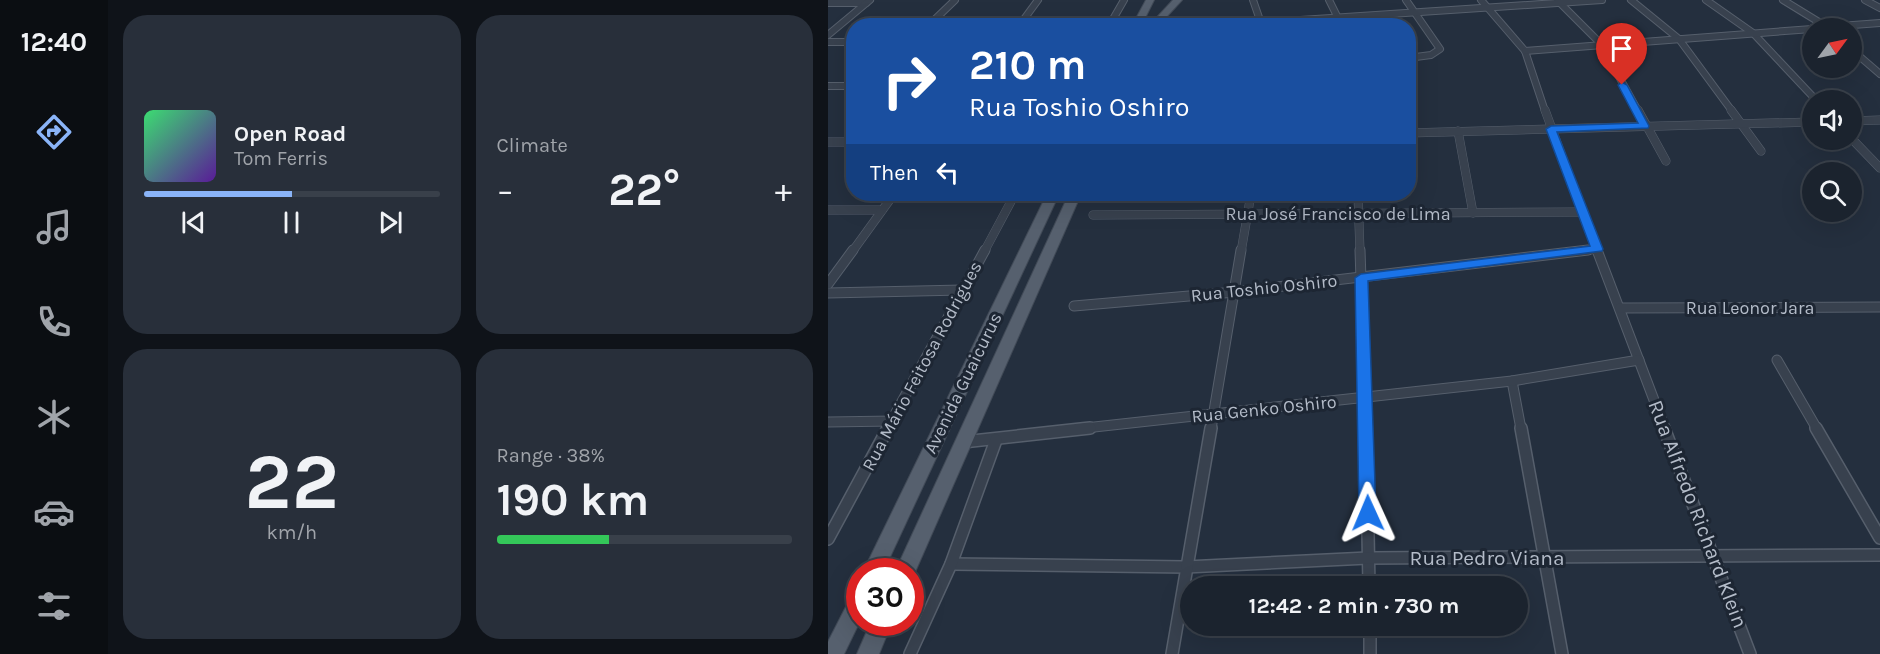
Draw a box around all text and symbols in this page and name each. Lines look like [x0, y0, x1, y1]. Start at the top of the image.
north arrow [1802, 18, 1862, 78]
map controls [1802, 18, 1862, 222]
pin [1596, 23, 1647, 85]
text: 12:40 [21, 26, 87, 58]
icon: arrive [1605, 32, 1638, 65]
text: 210 m [969, 40, 1086, 90]
icon: right [870, 42, 948, 120]
button: sound [1802, 90, 1862, 150]
text: Rua Toshio Oshiro [969, 91, 1189, 123]
icon: directions [33, 111, 75, 153]
text: Open Road [234, 121, 346, 147]
text: Climate [497, 134, 568, 157]
text: Tom Ferris [234, 147, 328, 170]
icon: left [931, 156, 964, 189]
text: Then [870, 160, 919, 186]
button: search [1802, 162, 1862, 222]
text: 22° [608, 164, 680, 216]
text: − [497, 171, 514, 209]
text: + [775, 171, 792, 209]
street label: Rua José Francisco de Lima [1225, 203, 1451, 225]
icon: music [33, 206, 75, 248]
icon: previous [177, 206, 210, 239]
icon: pause [275, 206, 308, 239]
icon: next [374, 206, 407, 239]
street label: Rua Mário Feitosa Rodrigues [857, 257, 987, 475]
street label: Rua Toshio Oshiro [1190, 269, 1338, 307]
street label: Rua Leonor Jara [1686, 297, 1814, 319]
icon: phone [33, 301, 75, 343]
street label: Avenida Guaicurus [919, 309, 1007, 457]
street label: Rua Genko Oshiro [1190, 390, 1338, 428]
icon: climate [33, 396, 75, 438]
street label: Rua Alfredo Richard Klein [1643, 397, 1753, 631]
text: 22 [245, 436, 339, 528]
text: Range · 38% [497, 444, 605, 467]
text: 190 km [497, 474, 649, 526]
position arrow [1336, 481, 1400, 545]
icon: car [33, 491, 75, 533]
text: km/h [266, 521, 317, 544]
street label: Rua Pedro Viana [1410, 546, 1564, 570]
speed limit sign: 30 [846, 558, 924, 636]
icon: filters [33, 585, 75, 627]
text: 12:42 · 2 min · 730 m [1249, 593, 1459, 619]

